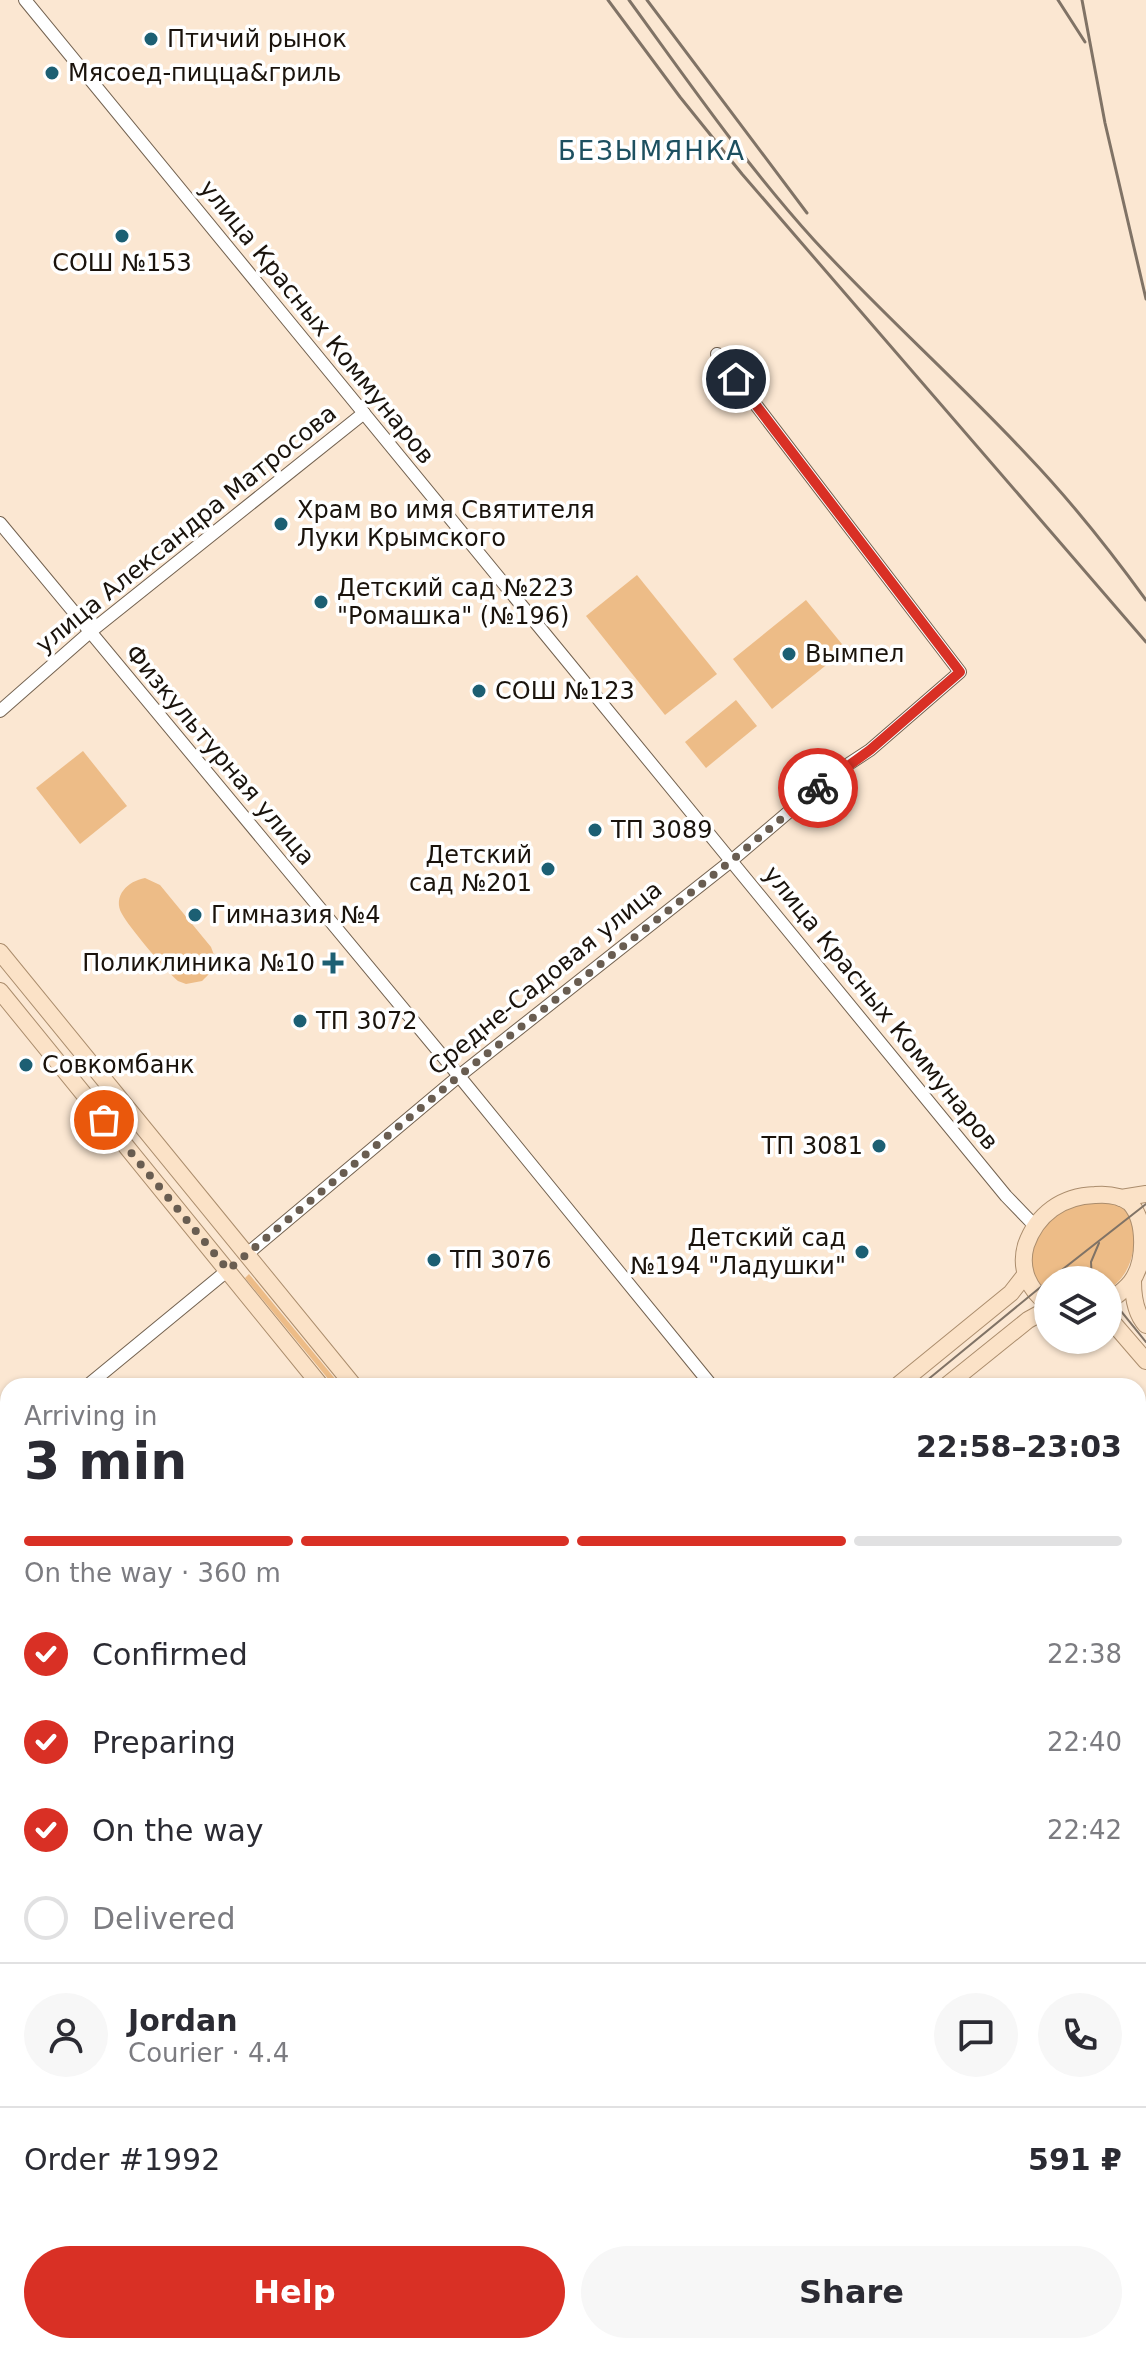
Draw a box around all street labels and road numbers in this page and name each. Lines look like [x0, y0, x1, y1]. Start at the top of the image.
street label: улица Красных Коммунаров [194, 174, 440, 470]
street label: улица Александра Матросова [30, 399, 342, 659]
street label: Физкультурная улица [120, 639, 320, 871]
street label: улица Красных Коммунаров [758, 860, 1004, 1156]
street label: Средне-Садовая улица [423, 875, 667, 1081]

